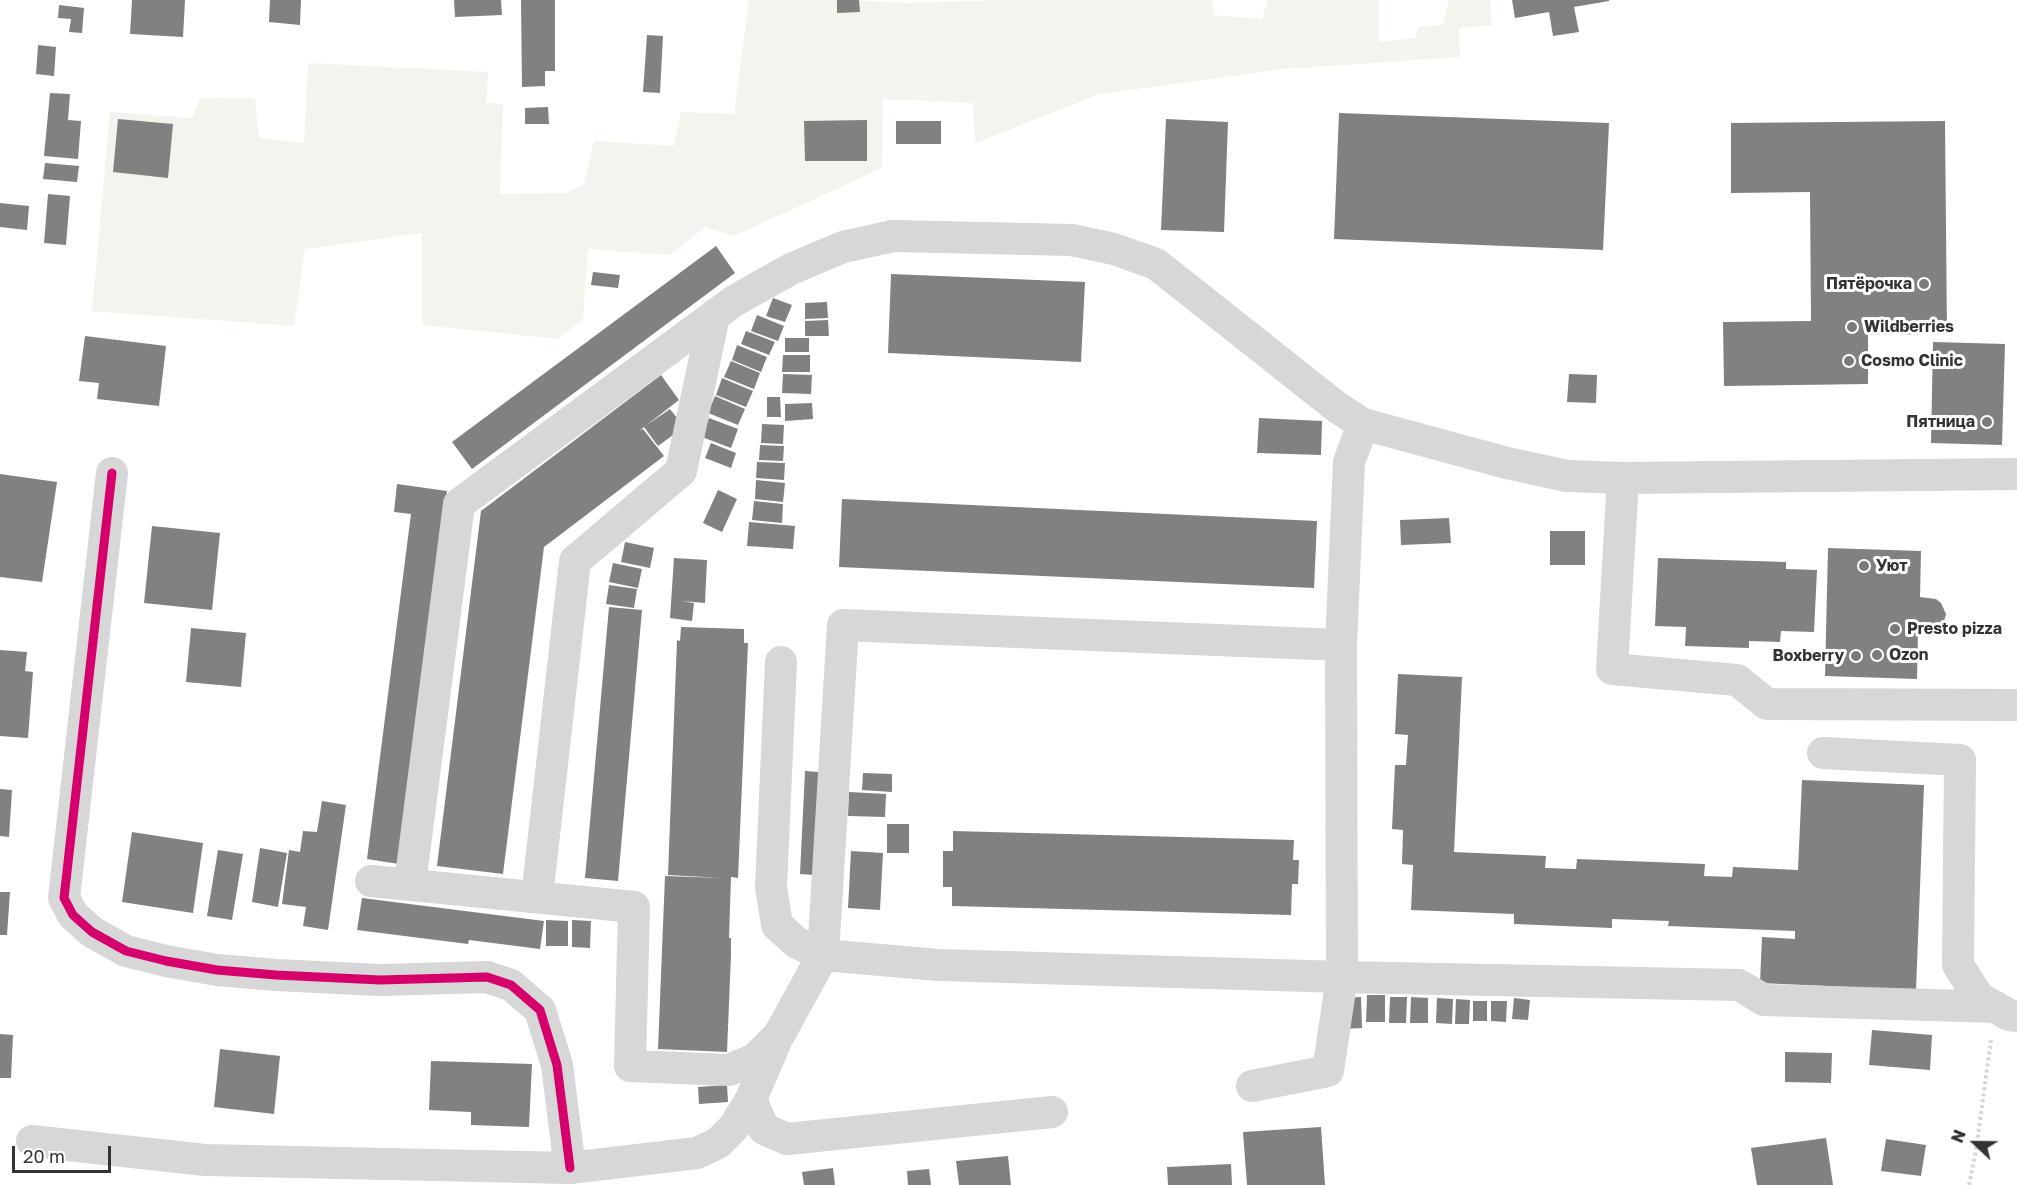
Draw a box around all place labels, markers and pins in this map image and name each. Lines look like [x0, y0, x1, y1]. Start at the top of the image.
place label: Пятёрочка [1826, 274, 1912, 294]
marker: Пятёрочка [1917, 277, 1931, 291]
place label: Wildberries [1864, 317, 1954, 337]
marker: Wildberries [1845, 320, 1859, 334]
place label: Cosmo Clinic [1861, 351, 1963, 371]
marker: Cosmo Clinic [1842, 354, 1856, 368]
place label: Пятница [1906, 412, 1975, 432]
marker: Пятница [1980, 415, 1994, 429]
place label: Уют [1876, 556, 1908, 576]
marker: Уют [1857, 559, 1871, 573]
place label: Presto pizza [1907, 619, 2002, 639]
marker: Presto pizza [1888, 622, 1902, 636]
place label: Ozon [1889, 645, 1929, 665]
place label: Boxberry [1772, 646, 1844, 666]
marker: Ozon [1870, 648, 1884, 662]
marker: Boxberry [1849, 649, 1863, 663]

